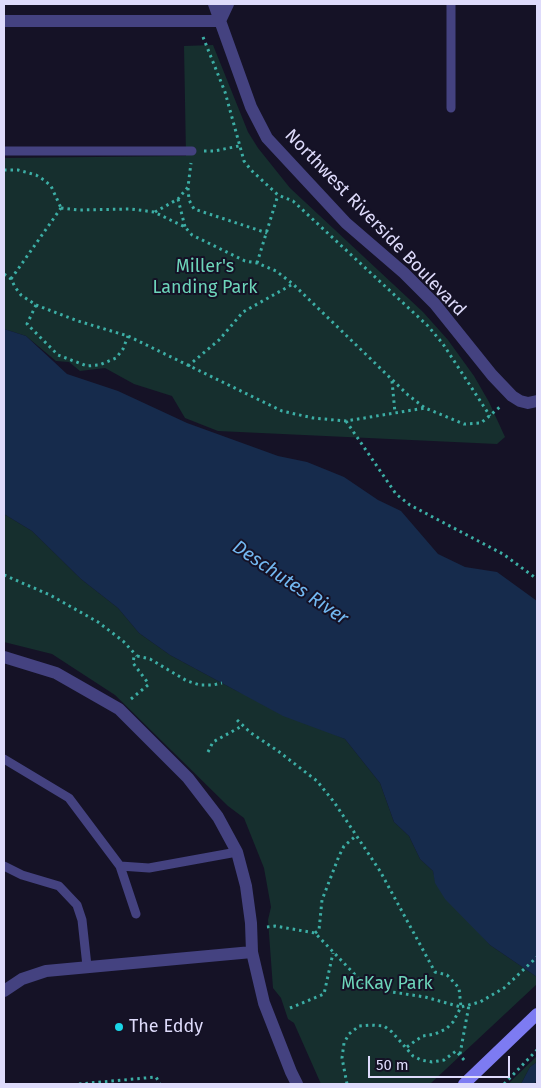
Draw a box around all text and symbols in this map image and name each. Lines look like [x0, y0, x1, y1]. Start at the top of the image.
street label: Northwest Riverside Boulevard [280, 125, 470, 321]
park label: Miller's Landing Park [152, 256, 258, 298]
water label: Deschutes River [228, 536, 352, 630]
park label: McKay Park [341, 973, 433, 995]
place label: The Eddy [129, 1016, 203, 1038]
marker: The Eddy [113, 1021, 125, 1033]
scale bar [371, 1046, 514, 1078]
text: 50 m [376, 1056, 409, 1074]

